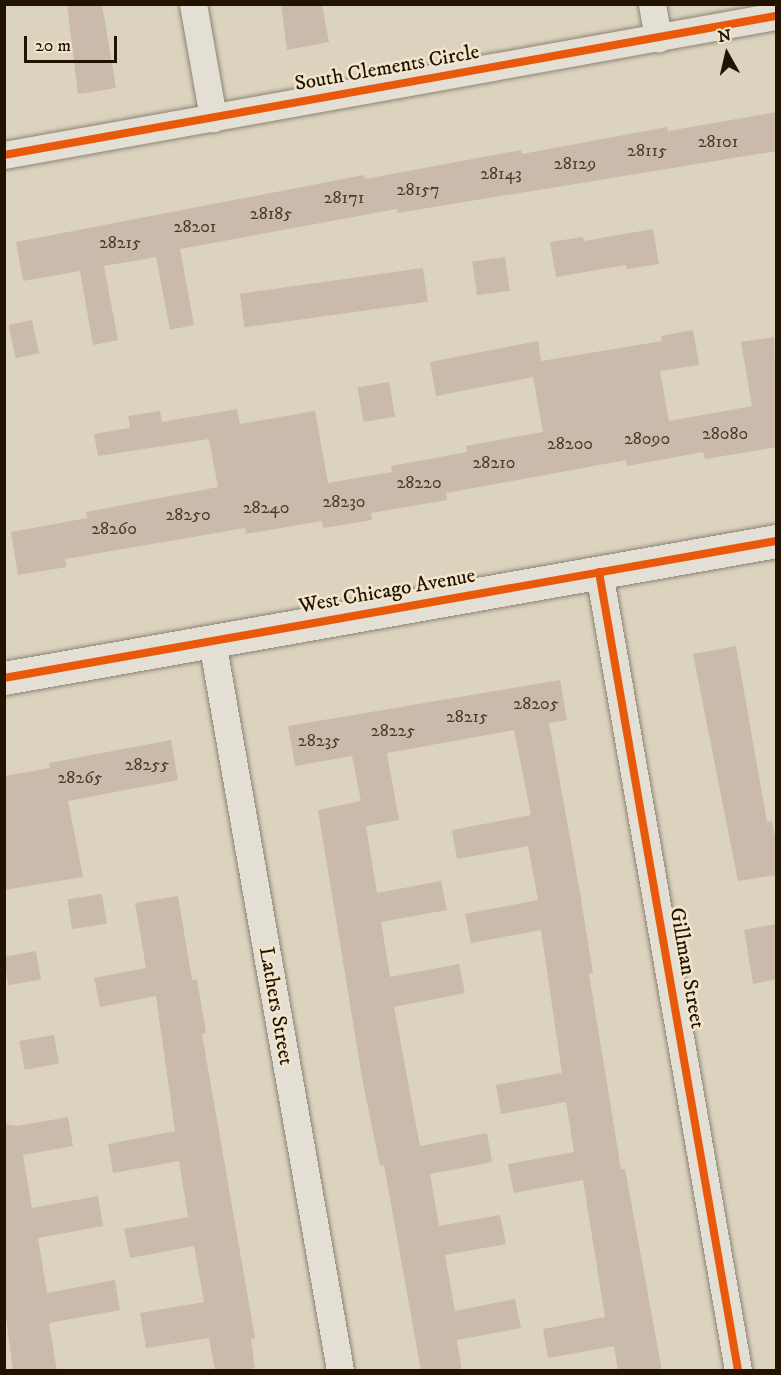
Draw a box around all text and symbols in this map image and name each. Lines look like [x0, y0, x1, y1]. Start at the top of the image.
scale bar [27, 24, 120, 62]
north arrow [697, 24, 757, 84]
text: N [717, 25, 732, 47]
text: 20 m [35, 35, 71, 57]
street label: South Clements Circle [293, 39, 481, 97]
house number: 28101 [698, 131, 738, 153]
house number: 28115 [627, 140, 667, 162]
house number: 28129 [554, 153, 596, 175]
house number: 28143 [480, 163, 522, 185]
house number: 28157 [397, 179, 439, 201]
house number: 28171 [324, 187, 364, 209]
house number: 28185 [250, 203, 292, 225]
house number: 28201 [174, 216, 216, 238]
house number: 28215 [99, 232, 141, 254]
house number: 28080 [702, 423, 748, 445]
house number: 28090 [624, 428, 670, 450]
house number: 28200 [547, 433, 593, 455]
house number: 28210 [473, 452, 515, 474]
house number: 28220 [396, 472, 442, 494]
house number: 28230 [322, 491, 366, 513]
house number: 28240 [243, 497, 289, 519]
house number: 28250 [165, 504, 211, 526]
house number: 28260 [91, 518, 137, 540]
street label: West Chicago Avenue [297, 563, 477, 619]
house number: 28205 [513, 693, 559, 715]
house number: 28215 [446, 706, 488, 728]
house number: 28225 [371, 720, 415, 742]
house number: 28235 [298, 730, 340, 752]
house number: 28255 [125, 754, 169, 776]
house number: 28265 [57, 767, 103, 789]
street label: Gillman Street [664, 905, 710, 1031]
street label: Lathers Street [253, 945, 299, 1067]

